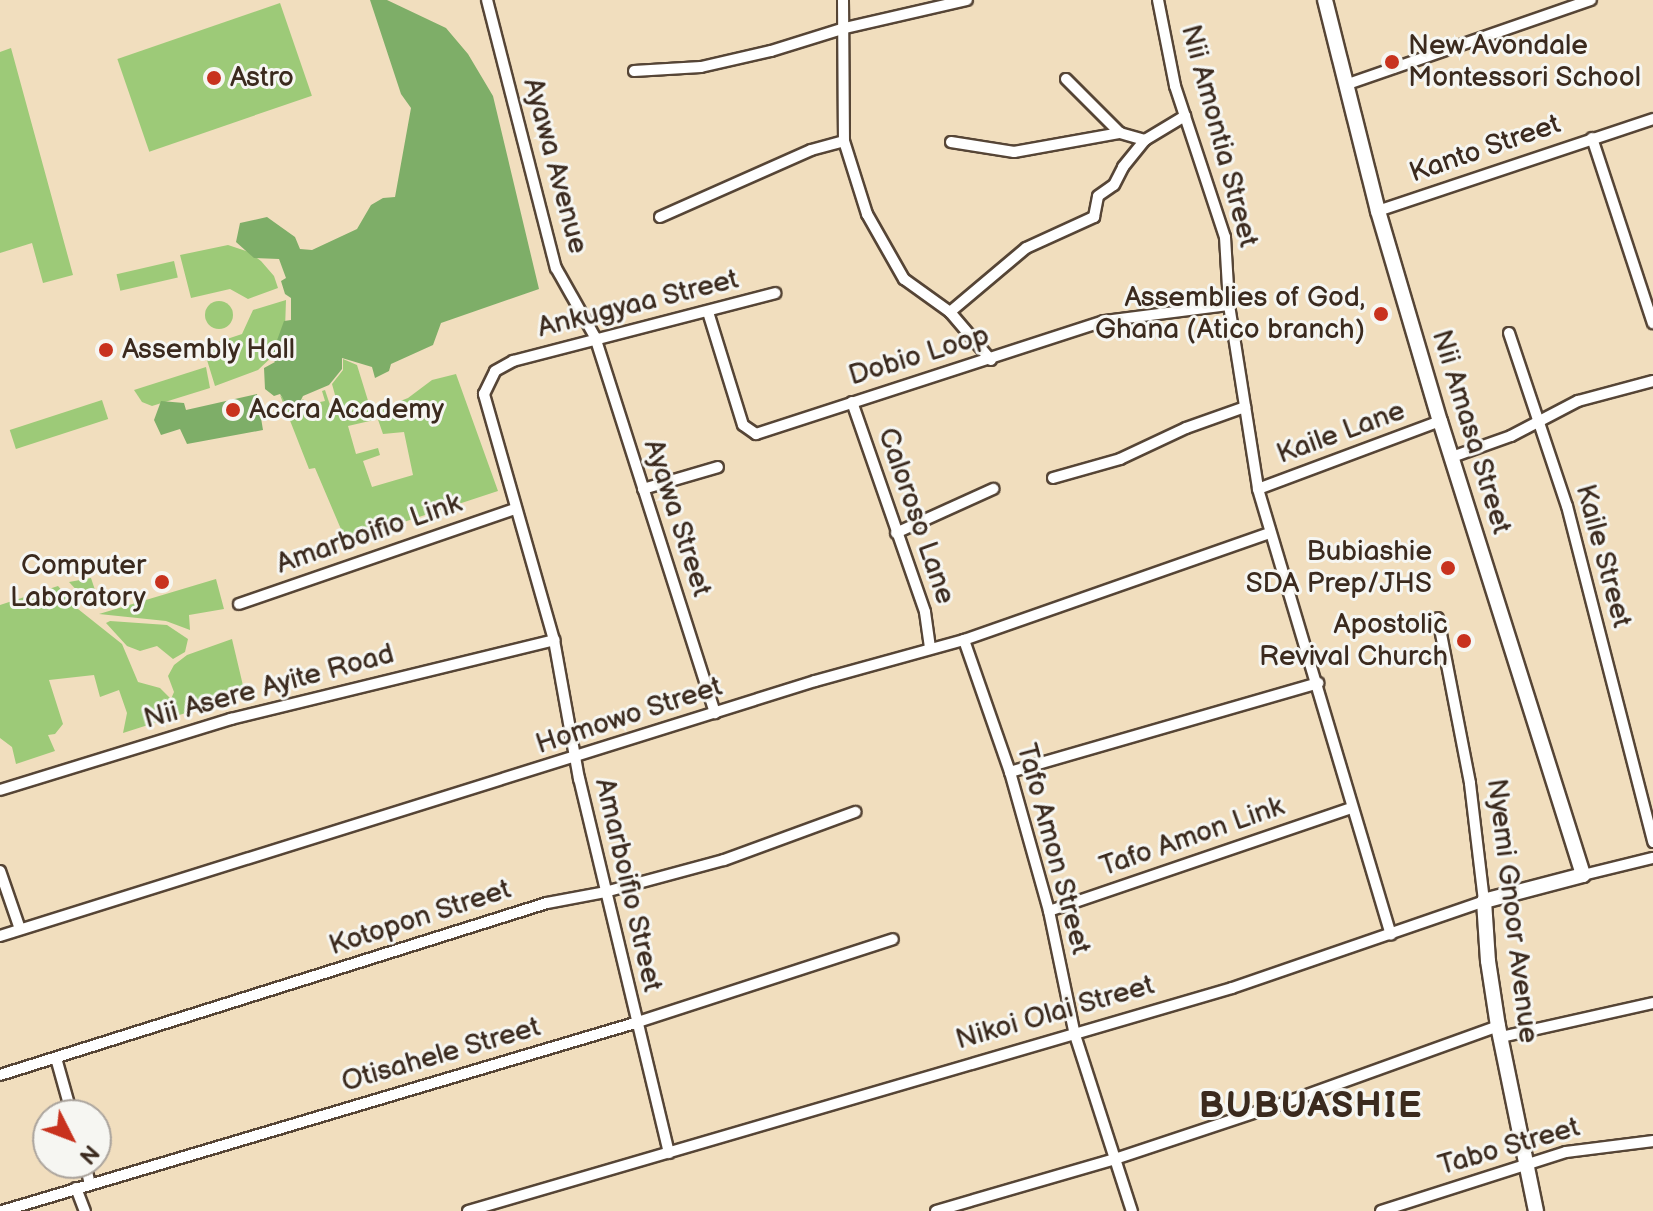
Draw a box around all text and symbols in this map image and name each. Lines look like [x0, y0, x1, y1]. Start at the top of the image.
street label: Nii Amontia Street [1173, 21, 1265, 251]
place label: New Avondale Montessori School [1408, 29, 1641, 95]
marker: New Avondale Montessori School [1383, 53, 1401, 71]
place label: Astro [230, 61, 294, 95]
marker: Astro [205, 69, 223, 87]
street label: Ayawa Avenue [515, 75, 595, 257]
street label: Kanto Street [1405, 107, 1565, 191]
street label: Ankugyaa Street [534, 263, 742, 345]
place label: Assemblies of God, Ghana (Atico branch) [1095, 281, 1365, 347]
marker: Assemblies of God, Ghana (Atico branch) [1372, 305, 1390, 323]
street label: Dobio Loop [845, 319, 993, 393]
street label: Nii Amasa Street [1424, 326, 1518, 538]
place label: Assembly Hall [122, 333, 297, 367]
marker: Assembly Hall [97, 341, 115, 359]
place label: Accra Academy [249, 393, 444, 427]
street label: Kaile Lane [1272, 394, 1410, 472]
marker: Accra Academy [224, 401, 242, 419]
street label: Caloroso Lane [870, 424, 962, 608]
street label: Ayawa Street [636, 435, 718, 601]
street label: Kaile Street [1568, 481, 1638, 631]
street label: Amarboifio Link [272, 487, 466, 581]
place label: Bubiashie SDA Prep/JHS [1246, 535, 1432, 601]
place label: Computer Laboratory [10, 549, 146, 615]
marker: Bubiashie SDA Prep/JHS [1439, 559, 1457, 577]
marker: Computer Laboratory [153, 573, 171, 591]
place label: Apostolic Revival Church [1259, 608, 1448, 674]
marker: Apostolic Revival Church [1455, 632, 1473, 650]
street label: Nii Asere Ayite Road [140, 637, 398, 737]
street label: Homowo Street [531, 670, 727, 762]
street label: Tafo Amon Street [1009, 740, 1097, 958]
street label: Amarboifio Street [587, 775, 669, 995]
street label: Nyemi Gnoor Avenue [1479, 777, 1545, 1045]
street label: Tafo Amon Link [1096, 790, 1288, 884]
street label: Kotopon Street [325, 873, 515, 963]
street label: Nikoi Olai Street [952, 969, 1158, 1057]
street label: Otisahele Street [338, 1011, 544, 1099]
district label: BUBUASHIE [1199, 1085, 1423, 1129]
north arrow [32, 1099, 112, 1179]
street label: Tabo Street [1434, 1111, 1584, 1183]
text: N [73, 1139, 104, 1169]

